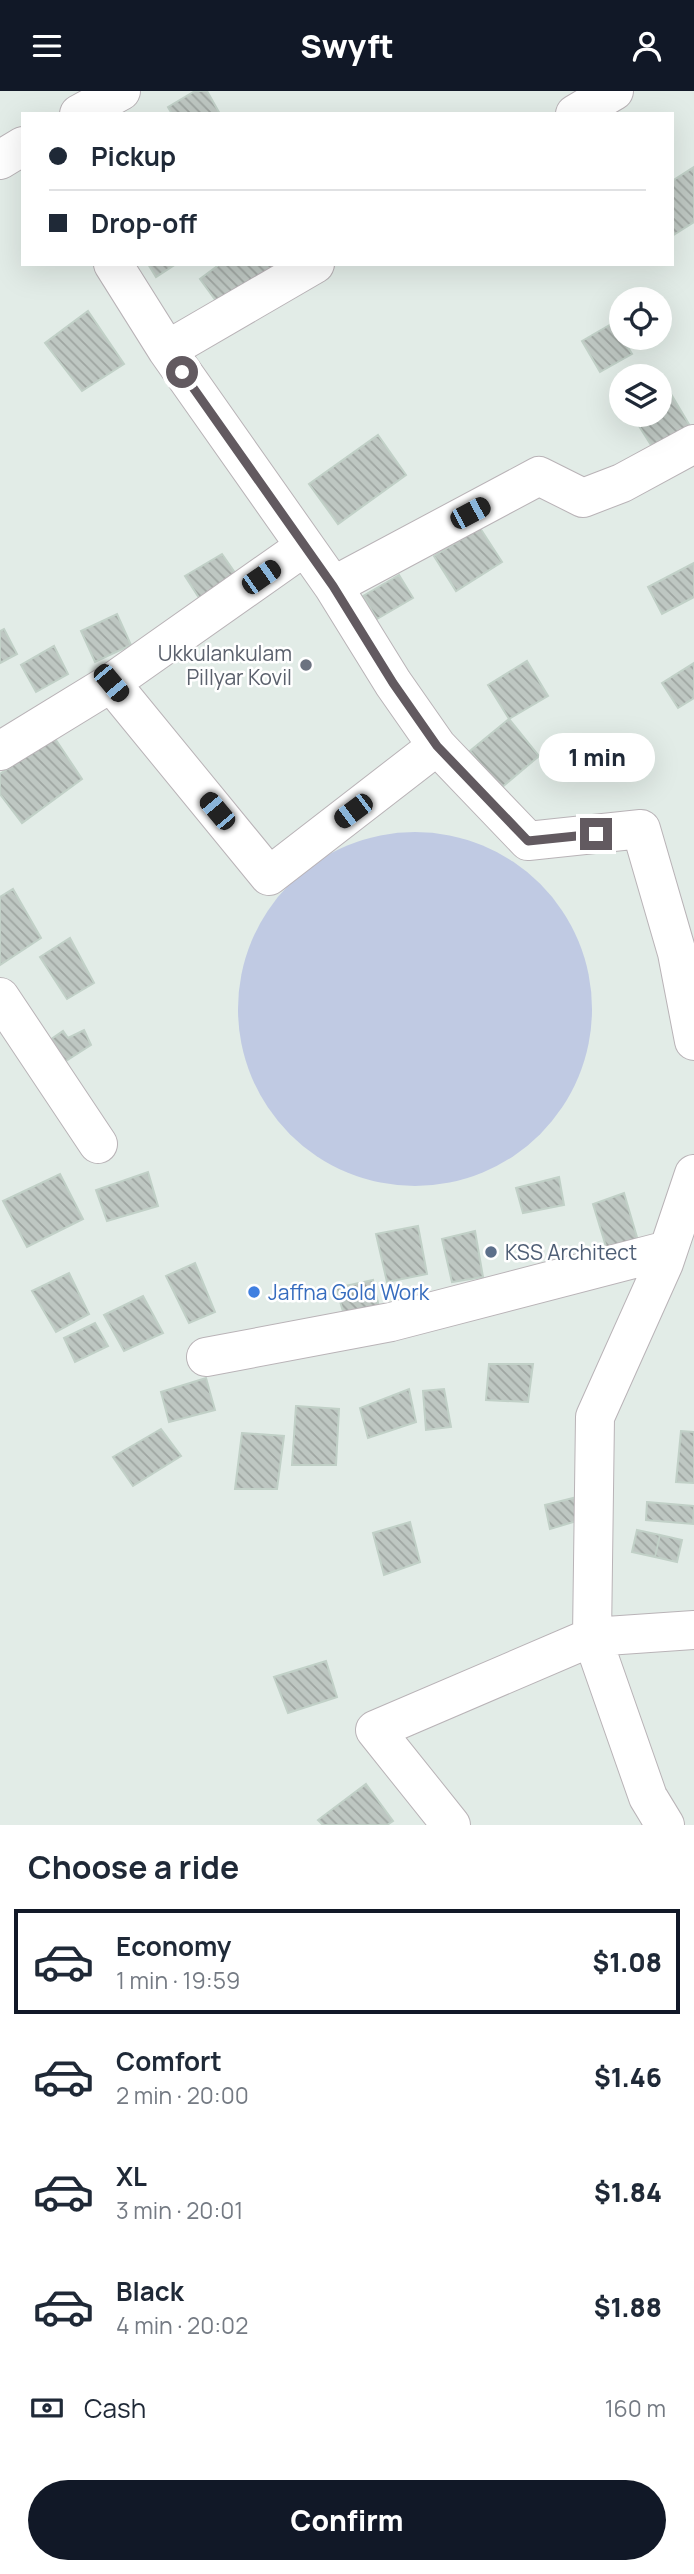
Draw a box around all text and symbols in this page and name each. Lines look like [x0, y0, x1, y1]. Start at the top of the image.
text: Swyft [300, 24, 394, 68]
icon: menu [28, 27, 66, 65]
icon: person [628, 27, 666, 65]
text: Pickup [91, 138, 176, 174]
text: Drop-off [91, 205, 197, 241]
map controls [609, 287, 672, 427]
button: locate [609, 287, 672, 350]
route start [166, 356, 198, 388]
button: layers [609, 364, 672, 427]
car [447, 494, 494, 532]
car [238, 556, 285, 598]
place label: Ukkulankulam Pillyar Kovil [158, 639, 292, 691]
marker: Ukkulankulam Pillyar Kovil [298, 657, 314, 673]
car [90, 660, 133, 706]
callout: 1 min [538, 733, 654, 781]
text: 1 min [568, 741, 626, 773]
car [196, 788, 239, 834]
car [330, 790, 377, 832]
route end [580, 818, 612, 850]
place label: KSS Architect [505, 1238, 637, 1266]
marker: KSS Architect [483, 1244, 499, 1260]
place label: Jaffna Gold Work [268, 1278, 430, 1306]
marker: Jaffna Gold Work [246, 1284, 262, 1300]
text: Choose a ride [28, 1845, 239, 1889]
text: Economy [116, 1928, 231, 1964]
icon: car [32, 1930, 95, 1993]
text: $1.08 [593, 1944, 662, 1980]
text: 1 min · 19:59 [116, 1964, 240, 1996]
text: Comfort [116, 2043, 222, 2079]
icon: car [32, 2045, 95, 2108]
text: $1.46 [594, 2059, 662, 2095]
text: 2 min · 20:00 [116, 2079, 249, 2111]
text: XL [116, 2158, 147, 2194]
icon: car [32, 2160, 95, 2223]
text: $1.84 [594, 2174, 662, 2210]
text: 3 min · 20:01 [116, 2194, 243, 2226]
text: Black [116, 2273, 184, 2309]
icon: car [32, 2275, 95, 2338]
text: $1.88 [594, 2289, 662, 2325]
text: 4 min · 20:02 [116, 2309, 248, 2341]
icon: cash [28, 2389, 66, 2427]
text: Cash [84, 2390, 146, 2426]
text: 160 m [605, 2392, 666, 2424]
button: Confirm [28, 2480, 666, 2560]

